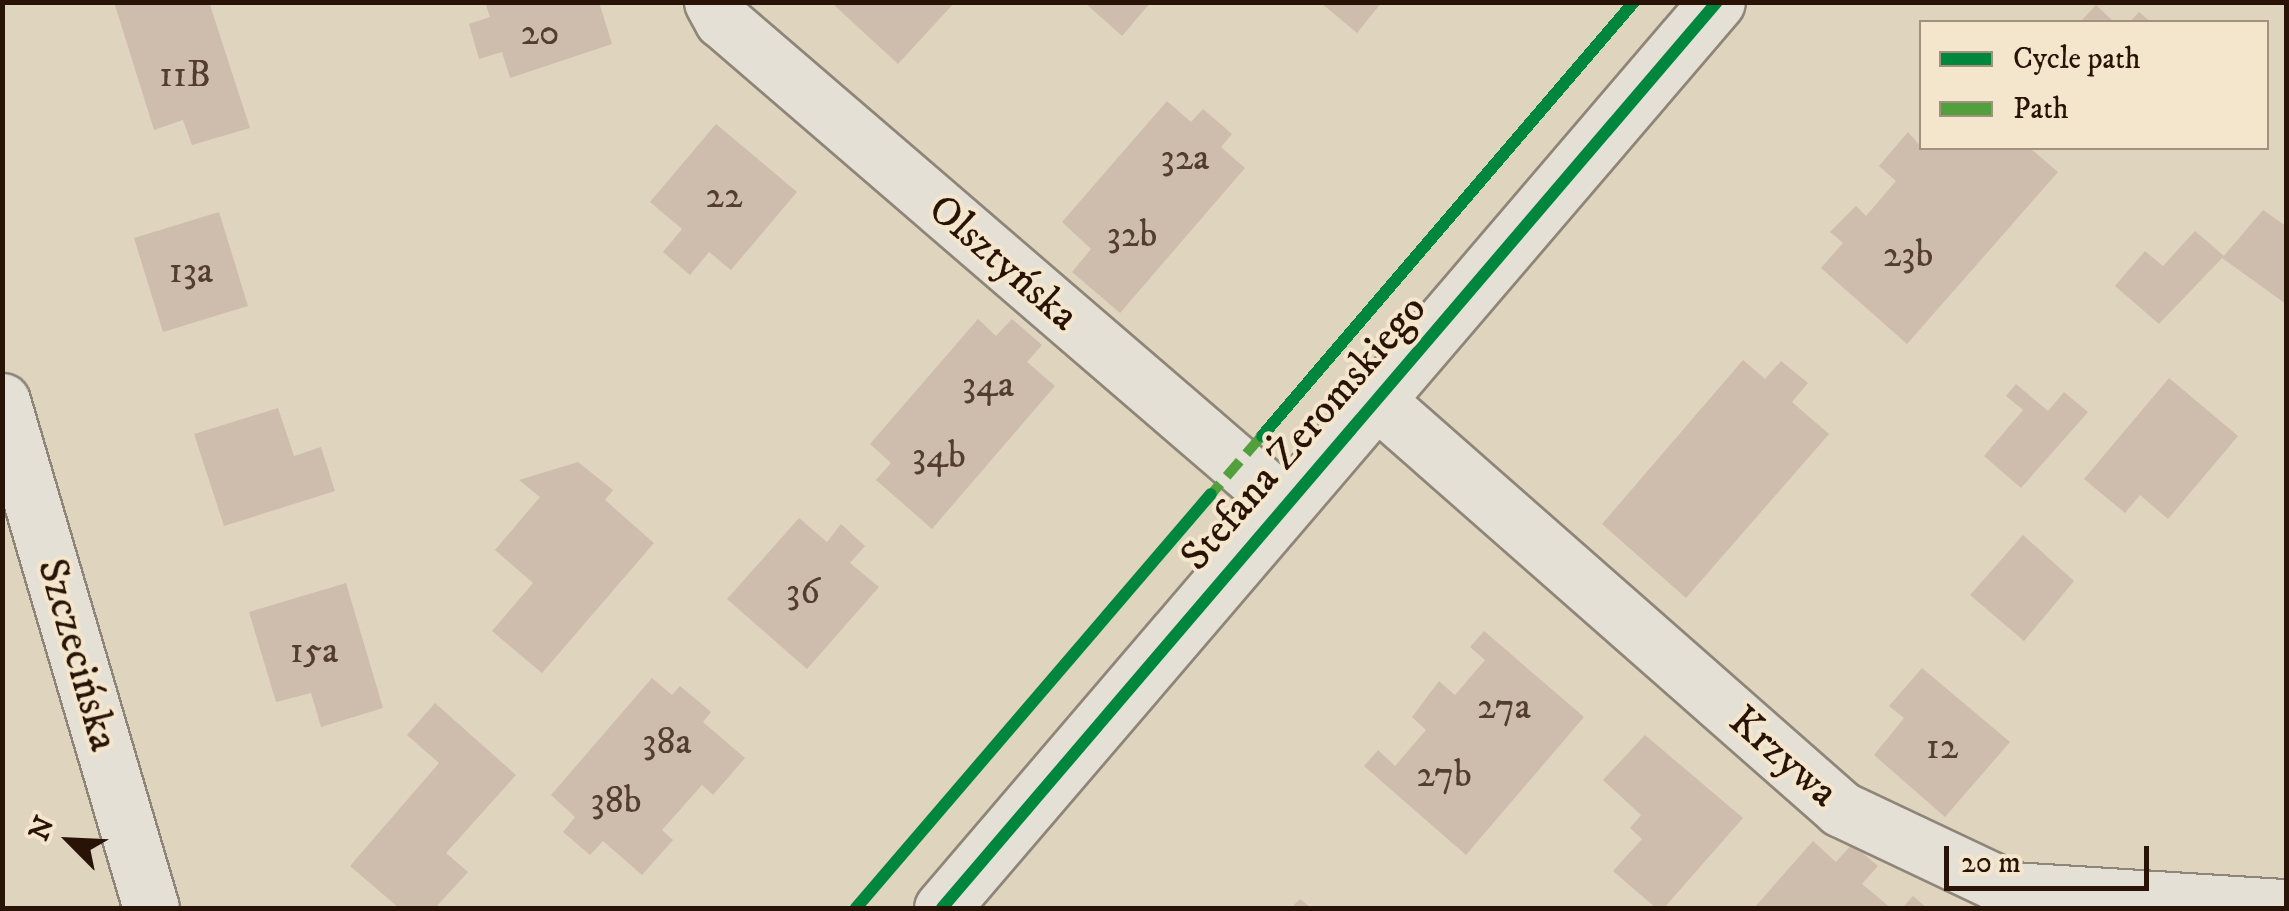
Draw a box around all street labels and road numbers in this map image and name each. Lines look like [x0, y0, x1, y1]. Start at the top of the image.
street label: Olsztyńska [918, 184, 1088, 342]
street label: Stefana Żeromskiego [1171, 285, 1437, 581]
street label: Szczecińska [26, 553, 128, 757]
street label: Krzywa [1718, 696, 1848, 818]

